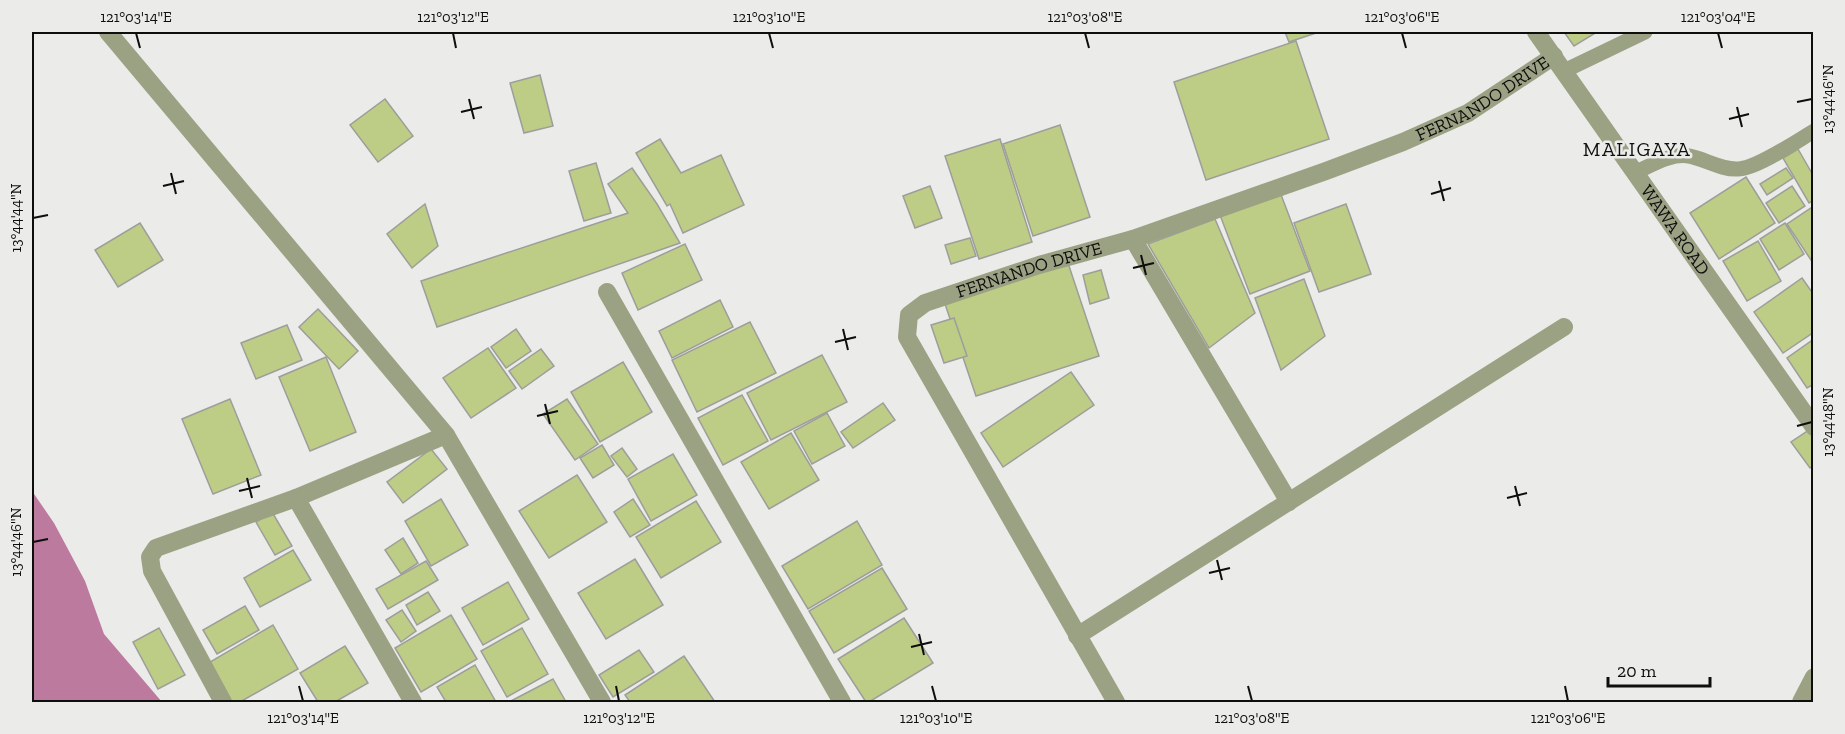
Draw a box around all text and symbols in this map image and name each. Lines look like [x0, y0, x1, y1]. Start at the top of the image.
text: 121°03'14"E [100, 8, 172, 26]
text: 121°03'12"E [417, 8, 489, 26]
text: 121°03'10"E [733, 8, 805, 26]
text: 121°03'08"E [1048, 8, 1123, 26]
text: 121°03'06"E [1365, 8, 1440, 26]
text: 121°03'04"E [1681, 8, 1755, 26]
street label: FERNANDO DRIVE [1412, 51, 1553, 146]
text: 13°44'46"N [1819, 64, 1837, 134]
district label: MALIGAYA [1583, 137, 1691, 161]
street label: WAWA ROAD [1636, 181, 1715, 279]
text: 13°44'44"N [7, 183, 25, 253]
street label: FERNANDO DRIVE [953, 237, 1104, 303]
text: 13°44'48"N [1819, 387, 1837, 457]
text: 13°44'46"N [7, 507, 25, 577]
scale bar [1608, 650, 1710, 688]
text: 20 m [1617, 660, 1657, 682]
text: 121°03'14"E [267, 709, 339, 727]
text: 121°03'12"E [583, 709, 655, 727]
text: 121°03'10"E [900, 709, 972, 727]
text: 121°03'08"E [1215, 709, 1290, 727]
text: 121°03'06"E [1531, 709, 1606, 727]

